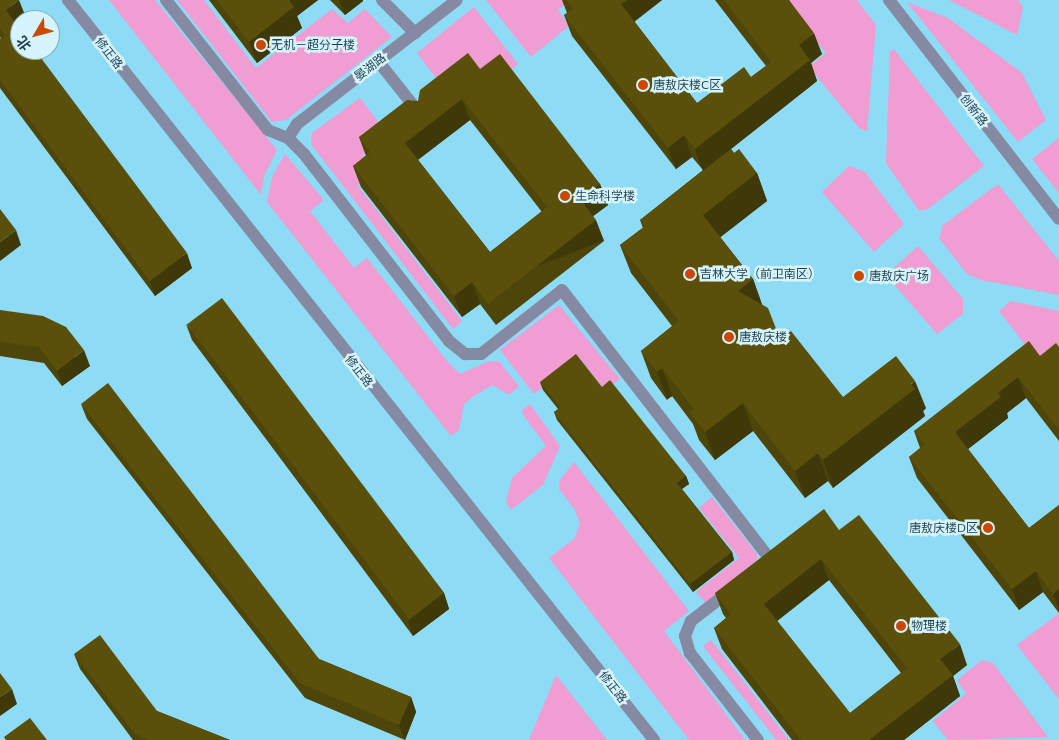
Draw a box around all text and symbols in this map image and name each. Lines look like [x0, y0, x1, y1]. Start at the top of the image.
north arrow [10, 10, 60, 60]
text: 北 [12, 32, 35, 54]
street label: 修正路 [92, 34, 126, 72]
place label: 无机－超分子楼 [271, 38, 355, 52]
marker: 无机－超分子楼 [255, 39, 267, 51]
street label: 晏湖路 [351, 50, 389, 84]
place label: 唐敖庆楼C区 [653, 78, 721, 92]
marker: 唐敖庆楼C区 [637, 79, 649, 91]
street label: 创新路 [957, 91, 991, 129]
place label: 生命科学楼 [575, 189, 635, 203]
marker: 生命科学楼 [559, 190, 571, 202]
place label: 吉林大学（前卫南区） [700, 267, 820, 281]
marker: 吉林大学（前卫南区） [684, 268, 696, 280]
place label: 唐敖庆广场 [869, 269, 929, 283]
marker: 唐敖庆广场 [853, 270, 865, 282]
place label: 唐敖庆楼 [739, 330, 787, 344]
marker: 唐敖庆楼 [723, 331, 735, 343]
street label: 修正路 [342, 352, 376, 390]
place label: 唐敖庆楼D区 [909, 521, 978, 535]
marker: 唐敖庆楼D区 [982, 522, 994, 534]
place label: 物理楼 [911, 619, 947, 633]
marker: 物理楼 [895, 620, 907, 632]
street label: 修正路 [596, 668, 630, 706]

